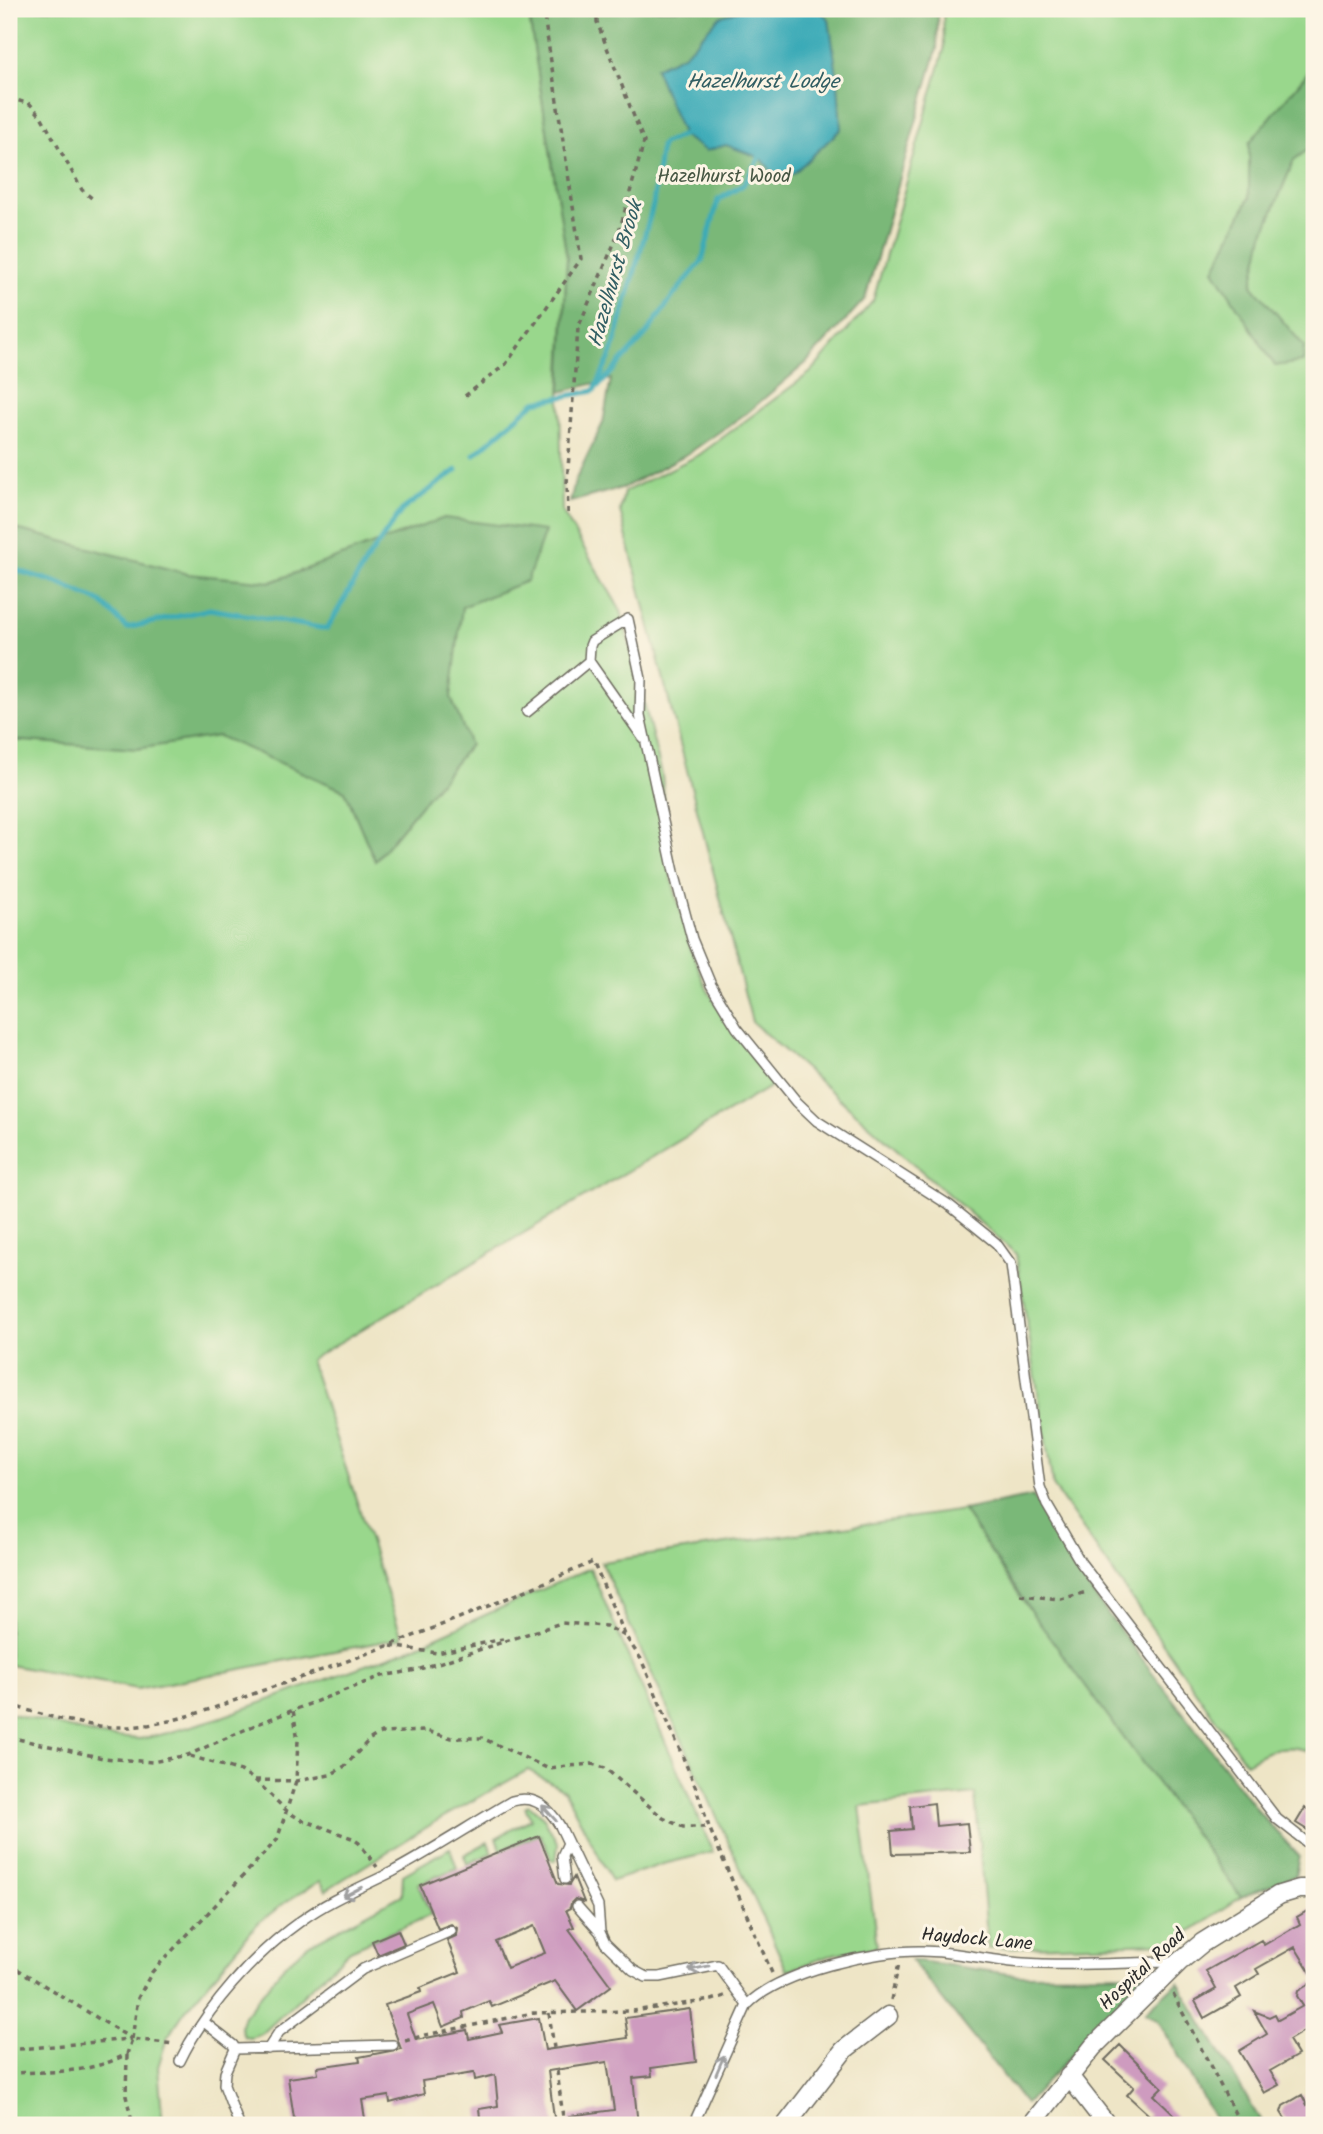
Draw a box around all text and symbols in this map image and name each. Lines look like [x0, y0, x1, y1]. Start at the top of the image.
water label: Hazelhurst Lodge [687, 66, 842, 99]
park label: Hazelhurst Wood [657, 162, 791, 192]
water label: Hazelhurst Brook [579, 194, 654, 351]
one-way arrow [541, 1804, 557, 1822]
one-way arrow [342, 1885, 362, 1899]
street label: Haydock Lane [920, 1920, 1034, 1960]
street label: Hospital Road [1093, 1921, 1194, 2018]
one-way arrow [688, 1961, 711, 1975]
one-way arrow [714, 2055, 727, 2076]

